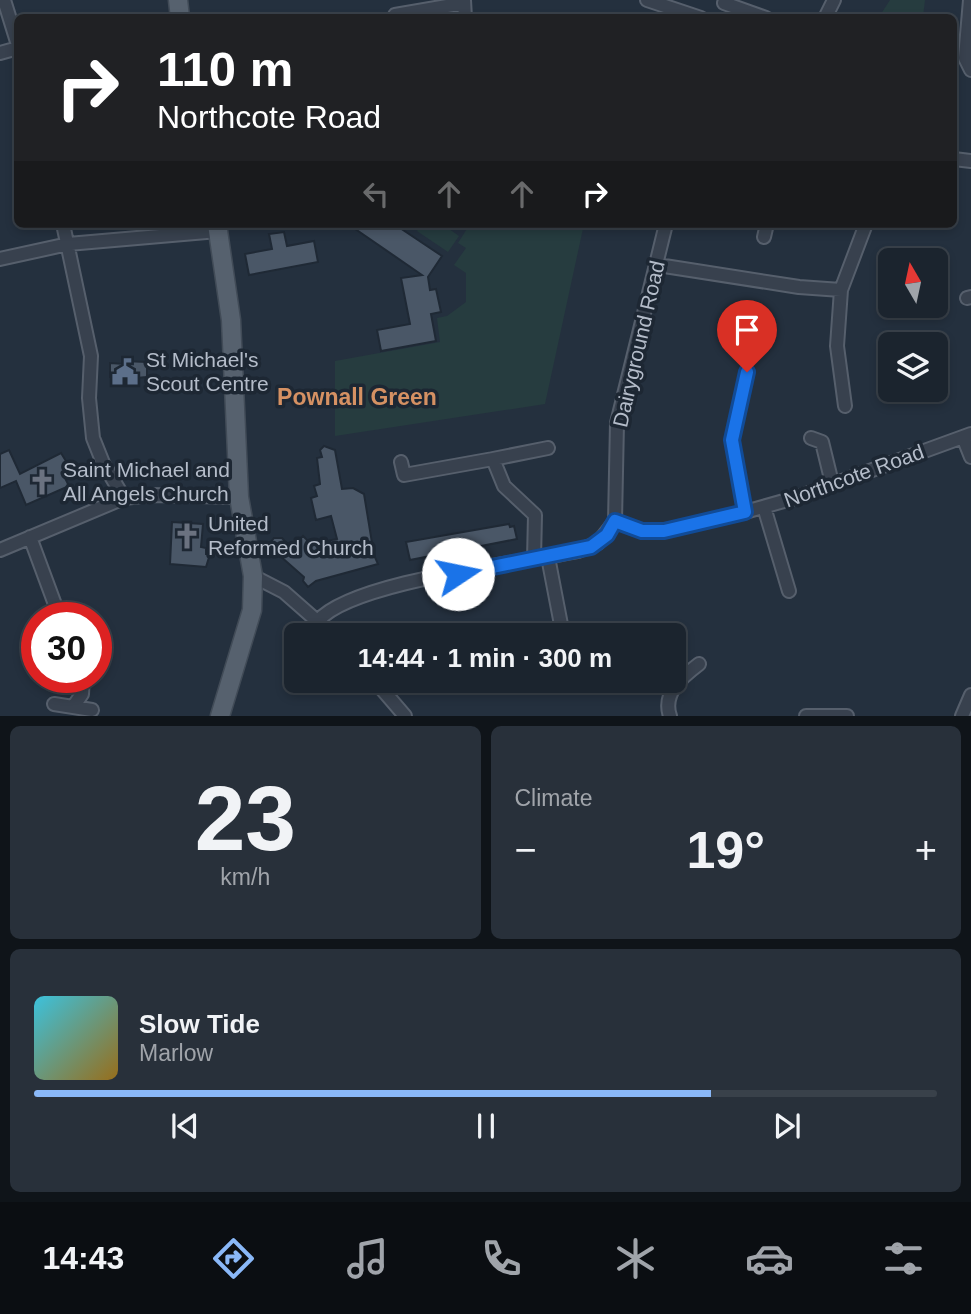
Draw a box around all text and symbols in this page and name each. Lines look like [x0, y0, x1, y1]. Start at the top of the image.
icon: right [42, 42, 133, 133]
text: 110 m [157, 42, 293, 96]
text: Northcote Road [157, 99, 381, 135]
icon: left [357, 175, 395, 213]
icon: ahead [430, 175, 468, 213]
icon: ahead [503, 175, 541, 213]
icon: right [576, 175, 614, 213]
north arrow [878, 248, 948, 318]
map controls [878, 248, 948, 402]
street label: Dairyground Road [608, 258, 669, 430]
pin [717, 300, 777, 372]
icon: arrive [728, 311, 766, 349]
button: layers [878, 332, 948, 402]
place label: St Michael's Scout Centre [146, 348, 269, 395]
public building icon: St Michael's Scout Centre [110, 357, 140, 387]
district label: Pownall Green [277, 384, 437, 410]
street label: Northcote Road [781, 440, 927, 511]
place label: Saint Michael and All Angels Church [63, 458, 230, 505]
church icon: Saint Michael and All Angels Church [27, 467, 57, 497]
place label: United Reformed Church [208, 512, 374, 559]
church icon: United Reformed Church [172, 521, 202, 551]
position arrow [421, 537, 495, 611]
speed limit sign: 30 [21, 602, 112, 693]
text: 14:44 · 1 min · 300 m [358, 643, 612, 673]
text: 23 [195, 768, 296, 869]
text: Climate [515, 785, 592, 811]
text: 19° [686, 821, 765, 879]
text: − [515, 829, 537, 871]
text: + [915, 829, 937, 871]
text: km/h [220, 864, 270, 890]
text: Slow Tide [139, 1009, 260, 1039]
text: Marlow [139, 1040, 213, 1066]
icon: previous [166, 1107, 204, 1145]
icon: pause [467, 1107, 505, 1145]
icon: next [768, 1107, 806, 1145]
icon: directions [209, 1234, 258, 1283]
icon: music [343, 1234, 392, 1283]
icon: phone [477, 1234, 526, 1283]
icon: climate [611, 1234, 660, 1283]
icon: car [745, 1234, 794, 1283]
icon: filters [879, 1234, 928, 1283]
text: 14:43 [43, 1240, 124, 1276]

